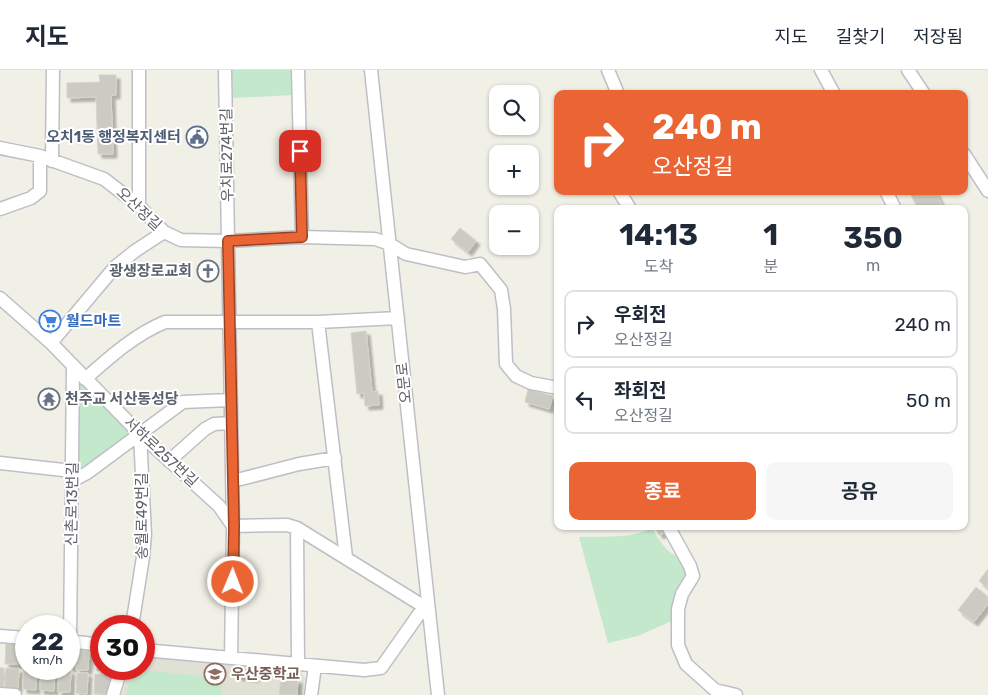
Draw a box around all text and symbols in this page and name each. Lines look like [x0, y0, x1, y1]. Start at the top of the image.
text: 지도 [25, 23, 69, 51]
text: 지도 [775, 26, 808, 48]
text: 길찾기 [836, 26, 885, 48]
text: 저장됨 [913, 26, 963, 48]
map controls [489, 85, 539, 255]
button: search [489, 85, 539, 135]
text: 240 m [652, 106, 762, 148]
street label: 우치로274번길 [217, 108, 237, 202]
icon: right [569, 110, 634, 175]
public building icon: 오치1동 행정복지센터 [185, 125, 209, 149]
place label: 오치1동 행정복지센터 [46, 128, 181, 146]
pin [279, 130, 321, 172]
icon: arrive [286, 137, 314, 165]
button: + [489, 145, 539, 195]
text: 오산정길 [652, 153, 733, 180]
street label: 오산정길 [113, 184, 165, 234]
button: − [489, 205, 539, 255]
text: 14:13 [619, 217, 698, 253]
text: 1 [763, 217, 778, 253]
text: 350 [843, 220, 903, 256]
text: m [866, 256, 880, 275]
text: 도착 [644, 257, 673, 276]
text: 분 [763, 257, 778, 276]
church icon: 광생장로교회 [196, 259, 220, 283]
place label: 광생장로교회 [109, 262, 192, 280]
text: 우회전 [614, 303, 666, 326]
supermarket icon: 월드마트 [38, 309, 62, 333]
icon: right [571, 310, 599, 338]
place label: 월드마트 [66, 312, 121, 330]
text: 240 m [895, 313, 951, 336]
text: 오산정길 [614, 330, 673, 349]
street label: 오문로 [393, 361, 415, 405]
text: 좌회전 [614, 379, 666, 402]
icon: left [571, 386, 599, 414]
temple icon: 천주교 서산동성당 [37, 387, 61, 411]
text: 50 m [906, 389, 951, 412]
place label: 천주교 서산동성당 [65, 390, 179, 408]
text: 오산정길 [614, 406, 673, 425]
street label: 서하로257번길 [120, 413, 202, 491]
street label: 신촌로13번길 [62, 462, 82, 546]
button: 종료 [569, 462, 756, 520]
button: 공유 [766, 462, 953, 520]
street label: 송월로49번길 [133, 472, 151, 560]
position arrow [206, 555, 258, 607]
speed limit sign: 30 [90, 615, 155, 680]
text: 22 [31, 627, 64, 656]
text: km/h [33, 653, 62, 667]
school or university icon: 우산중학교 [203, 662, 227, 686]
place label: 우산중학교 [231, 665, 300, 683]

